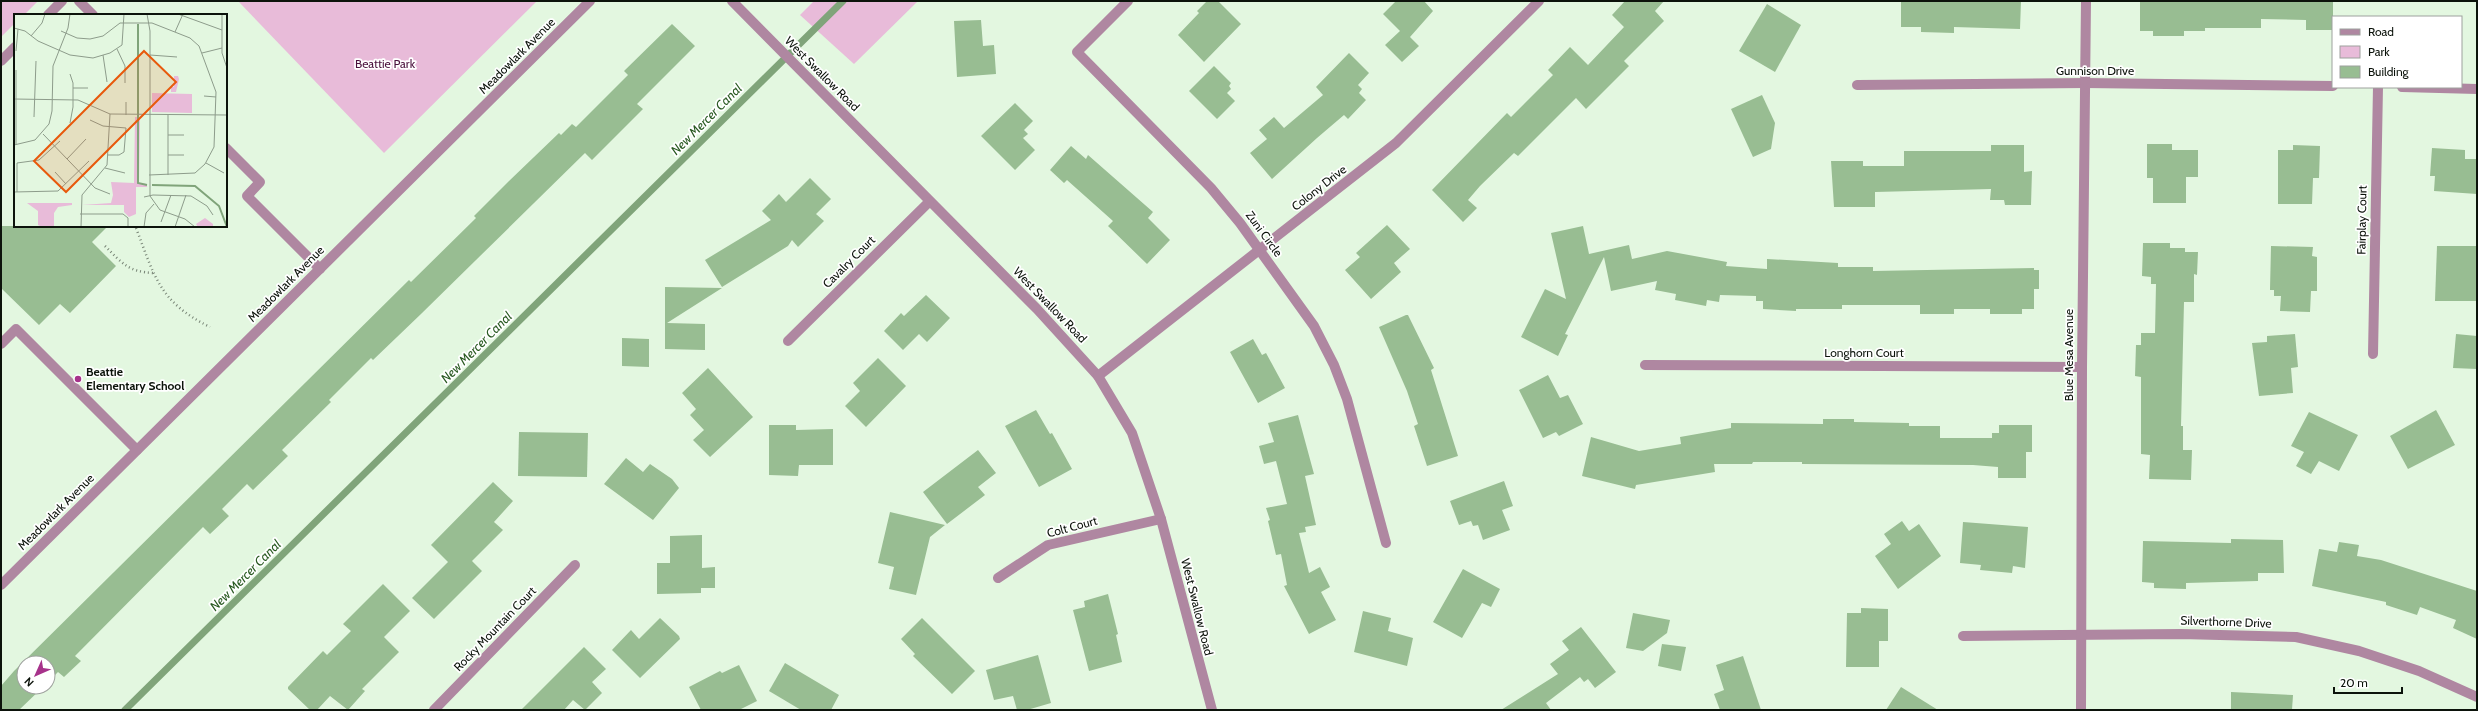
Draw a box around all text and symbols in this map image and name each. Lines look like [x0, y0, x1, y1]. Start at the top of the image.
inset map [14, 14, 227, 227]
street label: Meadowlark Avenue [475, 14, 558, 97]
legend [2332, 16, 2462, 88]
text: Road [2368, 24, 2394, 39]
street label: West Swallow Road [782, 33, 863, 114]
text: Park [2368, 44, 2390, 59]
park label: Beattie Park [355, 56, 416, 71]
street label: Gunnison Drive [2056, 63, 2134, 78]
text: Building [2368, 64, 2410, 79]
water label: New Mercer Canal [667, 80, 745, 158]
street label: Colony Drive [1288, 162, 1349, 214]
street label: Fairplay Court [2353, 185, 2370, 255]
street label: Zuni Circle [1243, 208, 1286, 259]
street label: Cavalry Court [819, 232, 878, 291]
street label: Meadowlark Avenue [244, 242, 327, 325]
street label: West Swallow Road [1010, 264, 1090, 346]
water label: New Mercer Canal [437, 308, 515, 386]
street label: Blue Mesa Avenue [2061, 309, 2076, 401]
street label: Longhorn Court [1824, 345, 1904, 360]
place label: Beattie Elementary School [86, 364, 184, 393]
marker: Beattie Elementary School [73, 374, 83, 384]
street label: Meadowlark Avenue [14, 470, 97, 553]
street label: Colt Court [1045, 513, 1099, 540]
water label: New Mercer Canal [206, 536, 284, 614]
street label: West Swallow Road [1178, 557, 1217, 657]
street label: Rocky Mountain Court [450, 583, 539, 674]
street label: Silverthorne Drive [2180, 612, 2272, 631]
north arrow [16, 655, 56, 695]
scale bar [2334, 669, 2402, 695]
text: N [21, 674, 37, 690]
text: 20 m [2340, 675, 2368, 690]

